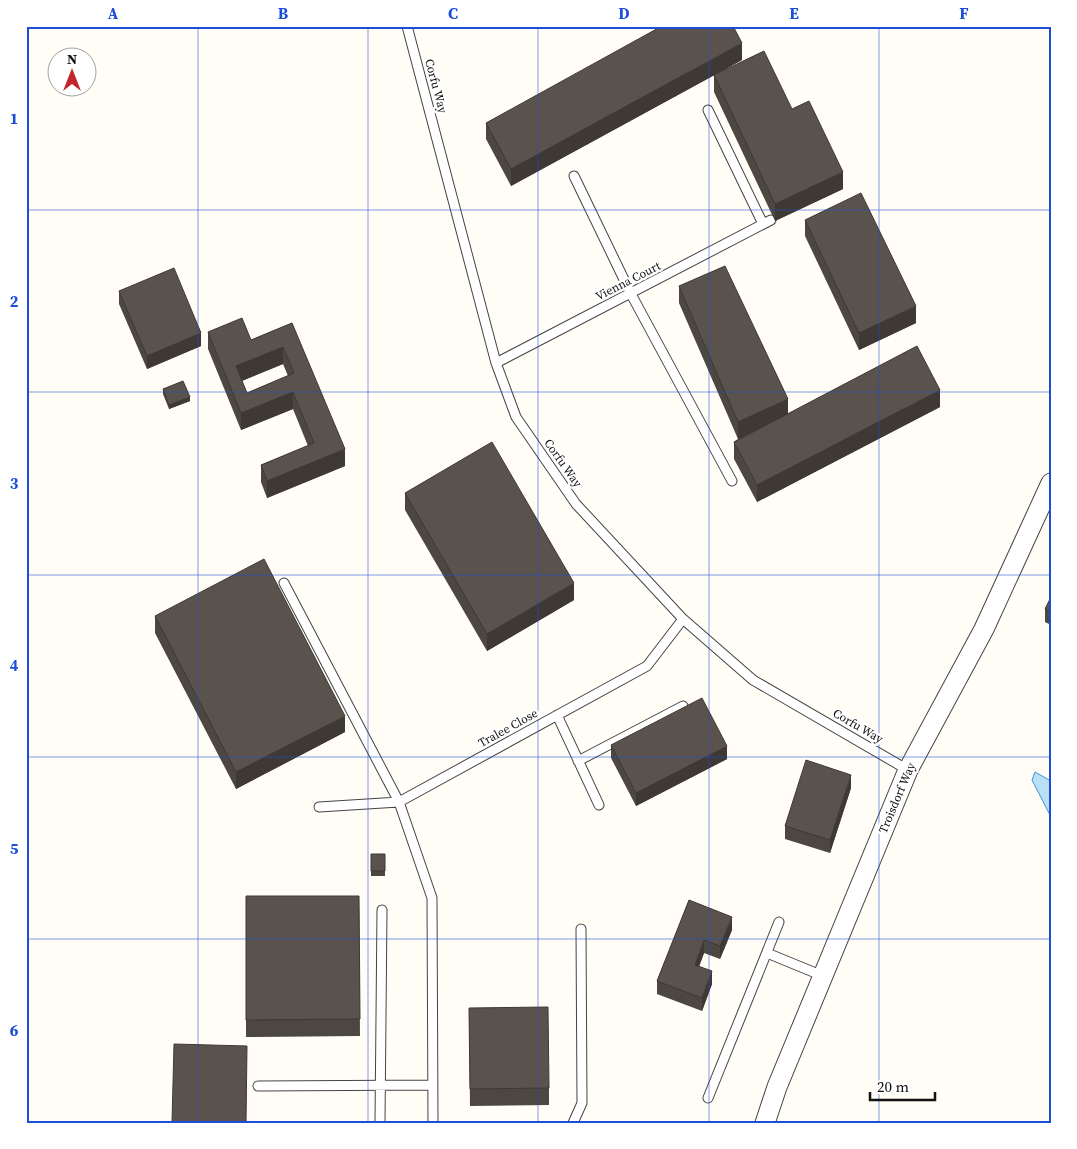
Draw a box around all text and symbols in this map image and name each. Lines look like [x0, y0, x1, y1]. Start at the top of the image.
text: A [108, 2, 119, 24]
text: B [278, 2, 289, 24]
text: C [448, 2, 458, 24]
text: D [618, 2, 630, 24]
text: E [789, 2, 799, 24]
text: F [959, 2, 969, 24]
north arrow [48, 48, 98, 98]
text: N [67, 49, 77, 69]
street label: Corfu Way [421, 57, 451, 116]
text: 1 [10, 107, 18, 129]
street label: Vienna Court [593, 258, 663, 304]
text: 2 [10, 290, 19, 312]
street label: Corfu Way [540, 436, 586, 491]
text: 3 [10, 472, 19, 494]
text: 4 [10, 654, 19, 676]
street label: Tralee Close [475, 705, 541, 751]
street label: Corfu Way [830, 705, 887, 747]
street label: Troisdorf Way [875, 759, 919, 836]
text: 5 [10, 837, 19, 859]
text: 6 [10, 1019, 19, 1041]
scale bar [870, 1069, 934, 1101]
text: 20 m [877, 1076, 909, 1097]

